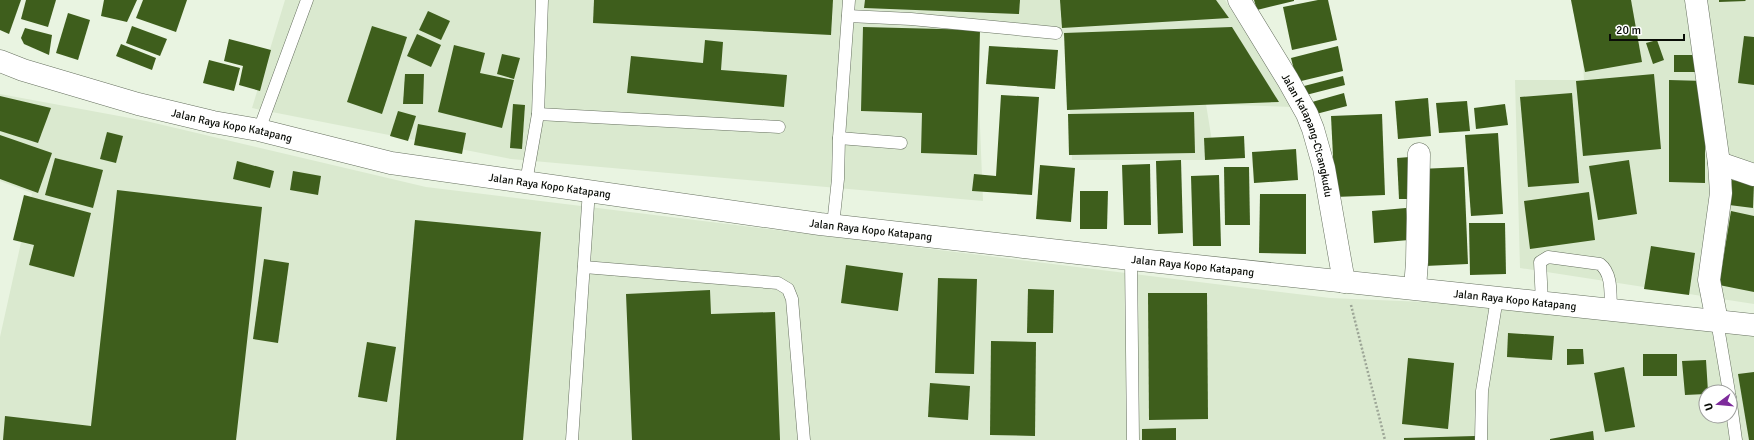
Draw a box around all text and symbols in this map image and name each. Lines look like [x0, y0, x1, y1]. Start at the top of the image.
scale bar [1610, 16, 1684, 42]
text: 20 m [1616, 23, 1641, 38]
street label: Jalan Katapang-Cicangkudu [1279, 71, 1335, 198]
street label: Jalan Raya Kopo Katapang [170, 106, 294, 145]
street label: Jalan Raya Kopo Katapang [488, 171, 612, 201]
street label: Jalan Raya Kopo Katapang [809, 217, 933, 244]
street label: Jalan Raya Kopo Katapang [1131, 253, 1255, 279]
street label: Jalan Raya Kopo Katapang [1453, 287, 1577, 313]
north arrow [1698, 384, 1738, 424]
text: U [1702, 401, 1716, 412]

